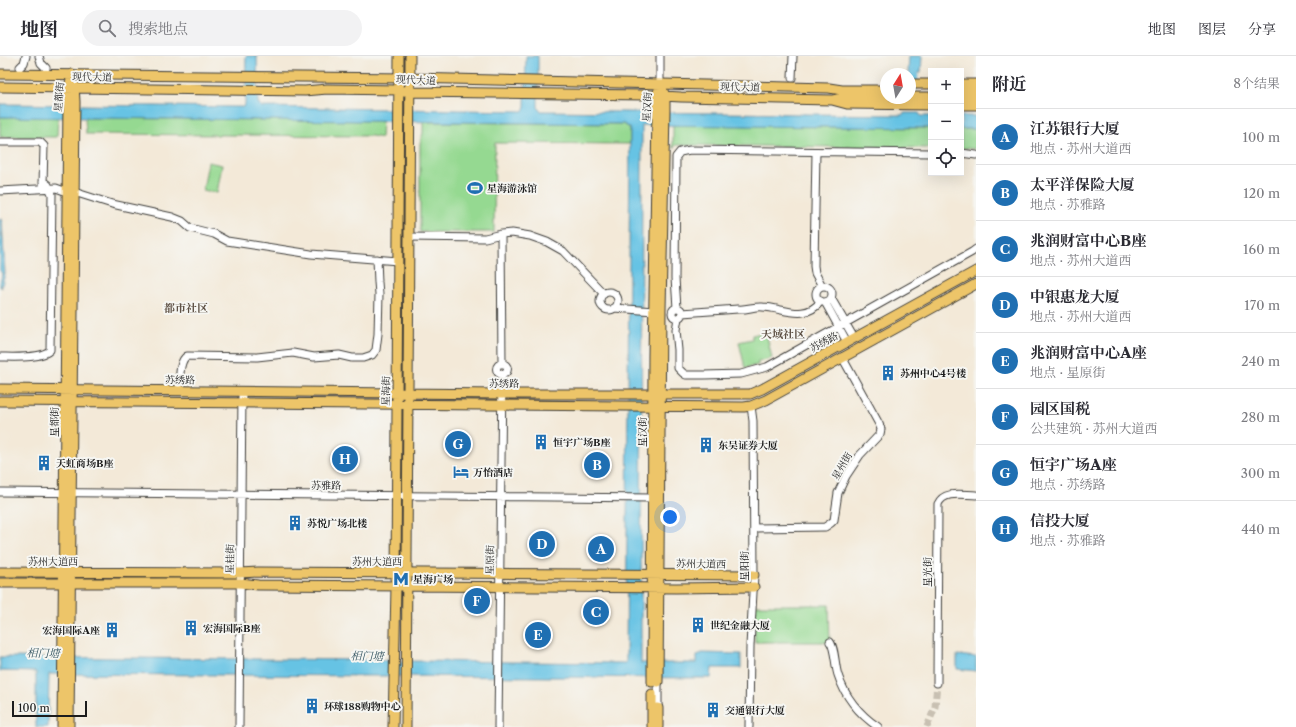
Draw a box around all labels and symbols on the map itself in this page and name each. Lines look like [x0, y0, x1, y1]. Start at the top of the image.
north arrow [880, 68, 916, 104]
street label: 现代大道 [72, 70, 112, 84]
street label: 现代大道 [396, 72, 436, 88]
street label: 现代大道 [720, 80, 760, 94]
street label: 星都街 [51, 81, 67, 113]
street label: 星汉街 [639, 92, 655, 122]
sports icon: 星海游泳馆 [466, 179, 484, 197]
place label: 星海游泳馆 [487, 182, 537, 195]
district label: 都市社区 [164, 301, 208, 315]
district label: 天域社区 [761, 327, 805, 341]
street label: 苏绣路 [808, 329, 840, 355]
building icon: 苏州中心4号楼 [879, 364, 897, 382]
place label: 苏州中心4号楼 [900, 367, 967, 380]
street label: 苏绣路 [165, 373, 195, 387]
street label: 星海街 [379, 376, 393, 406]
street label: 苏绣路 [489, 377, 519, 390]
street label: 星都街 [48, 407, 61, 437]
street label: 星汉街 [636, 417, 649, 447]
pin: G [445, 429, 471, 459]
building icon: 恒宇广场B座 [532, 433, 550, 451]
place label: 恒宇广场B座 [553, 436, 610, 449]
building icon: 东吴证券大厦 [697, 436, 715, 454]
place label: 东吴证券大厦 [718, 439, 778, 452]
pin: H [332, 444, 358, 474]
pin: B [584, 450, 610, 480]
street label: 星州街 [829, 450, 855, 482]
building icon: 天虹商场B座 [35, 454, 53, 472]
place label: 天虹商场B座 [56, 457, 113, 470]
hotel icon: 万怡酒店 [452, 463, 470, 481]
place label: 万怡酒店 [473, 466, 513, 479]
street label: 苏雅路 [311, 479, 341, 492]
your location [660, 507, 680, 527]
building icon: 苏悦广场北楼 [286, 514, 304, 532]
place label: 苏悦广场北楼 [307, 517, 368, 530]
pin: D [529, 529, 555, 559]
pin: A [588, 534, 614, 564]
street label: 星桂街 [223, 544, 237, 574]
street label: 星原街 [483, 545, 497, 575]
street label: 星阳街 [738, 551, 751, 581]
street label: 苏州大道西 [28, 555, 78, 568]
street label: 苏州大道西 [352, 555, 402, 568]
street label: 苏州大道西 [676, 557, 726, 571]
street label: 星光街 [921, 557, 934, 587]
metro station icon: 星海广场 [392, 570, 410, 588]
place label: 星海广场 [413, 573, 453, 586]
pin: F [464, 586, 490, 616]
pin: C [583, 597, 609, 627]
building icon: 世纪金融大厦 [689, 616, 707, 634]
building icon: 宏海国际B座 [182, 619, 200, 637]
place label: 世纪金融大厦 [710, 619, 770, 632]
pin: E [525, 620, 551, 650]
building icon: 宏海国际A座 [103, 621, 121, 639]
place label: 宏海国际B座 [203, 622, 260, 635]
place label: 宏海国际A座 [42, 624, 100, 637]
water label: 相门塘 [26, 646, 62, 660]
water label: 相门塘 [350, 649, 386, 663]
building icon: 环球188购物中心 [303, 697, 321, 715]
scale bar [12, 699, 87, 718]
place label: 环球188购物中心 [324, 700, 401, 713]
building icon: 交通银行大厦 [704, 701, 722, 719]
place label: 交通银行大厦 [725, 704, 785, 717]

